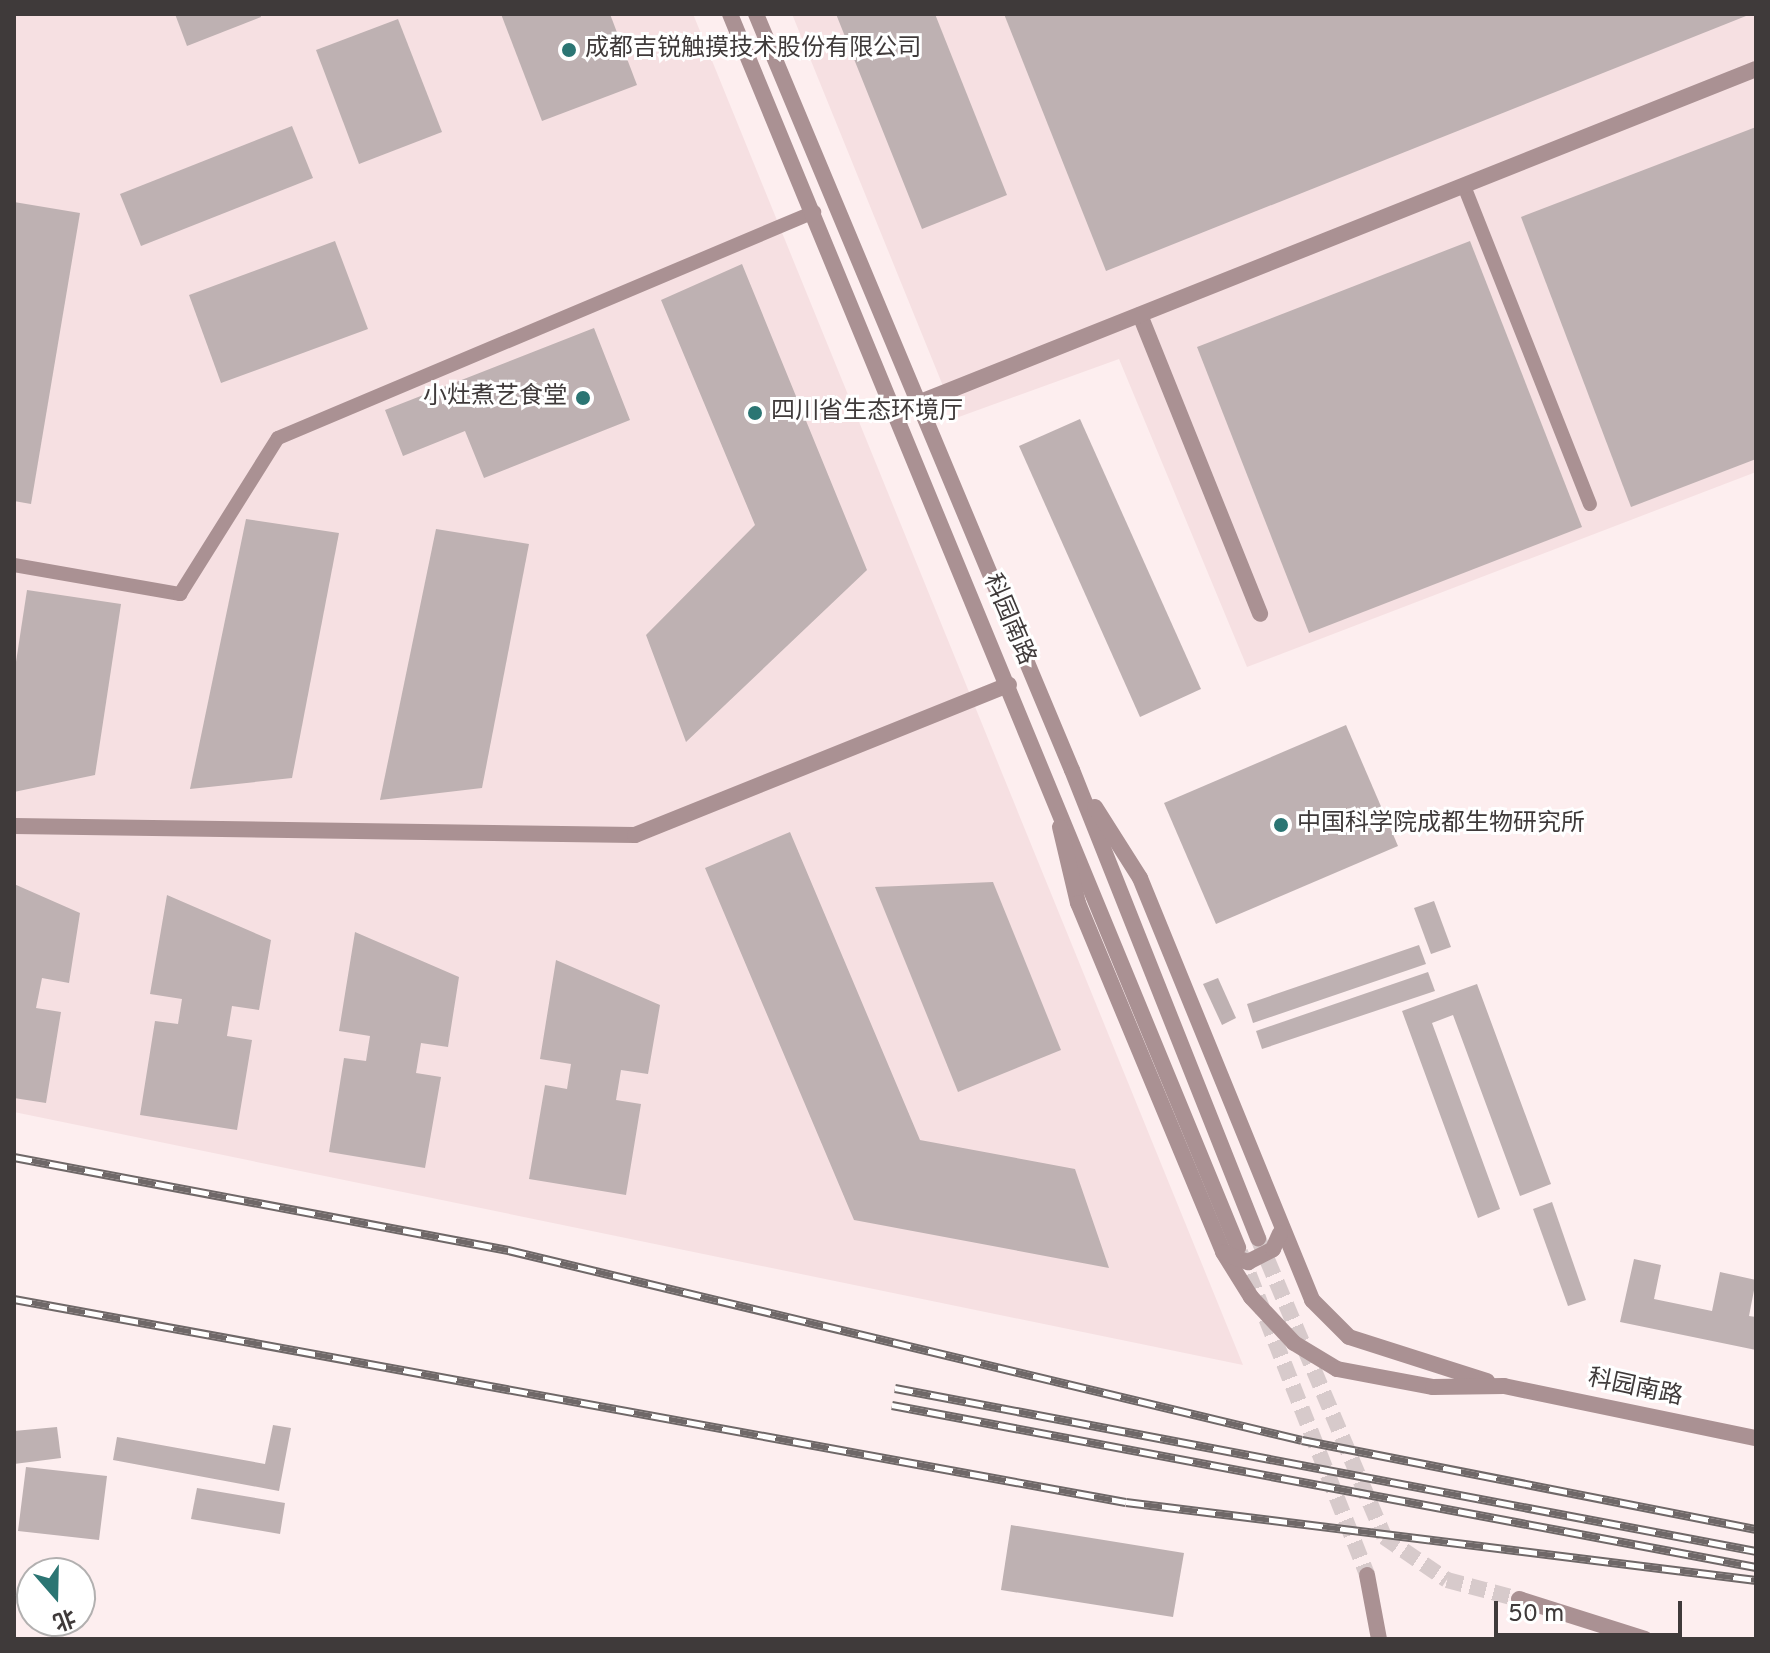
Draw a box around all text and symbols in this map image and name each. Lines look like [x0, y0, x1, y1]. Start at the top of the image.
place label: 成都吉锐触摸技术股份有限公司 [585, 36, 921, 64]
marker: 成都吉锐触摸技术股份有限公司 [560, 41, 578, 59]
place label: 小灶煮艺食堂 [423, 384, 567, 412]
marker: 小灶煮艺食堂 [574, 389, 592, 407]
place label: 四川省生态环境厅 [771, 399, 963, 427]
marker: 四川省生态环境厅 [746, 404, 764, 422]
street label: 科园南路 [976, 570, 1040, 670]
place label: 中国科学院成都生物研究所 [1297, 811, 1585, 839]
marker: 中国科学院成都生物研究所 [1272, 816, 1290, 834]
street label: 科园南路 [1585, 1365, 1685, 1413]
north arrow [16, 1557, 96, 1637]
scale bar [1498, 1585, 1686, 1635]
text: 50 m [1508, 1600, 1564, 1630]
text: 北 [49, 1602, 79, 1635]

